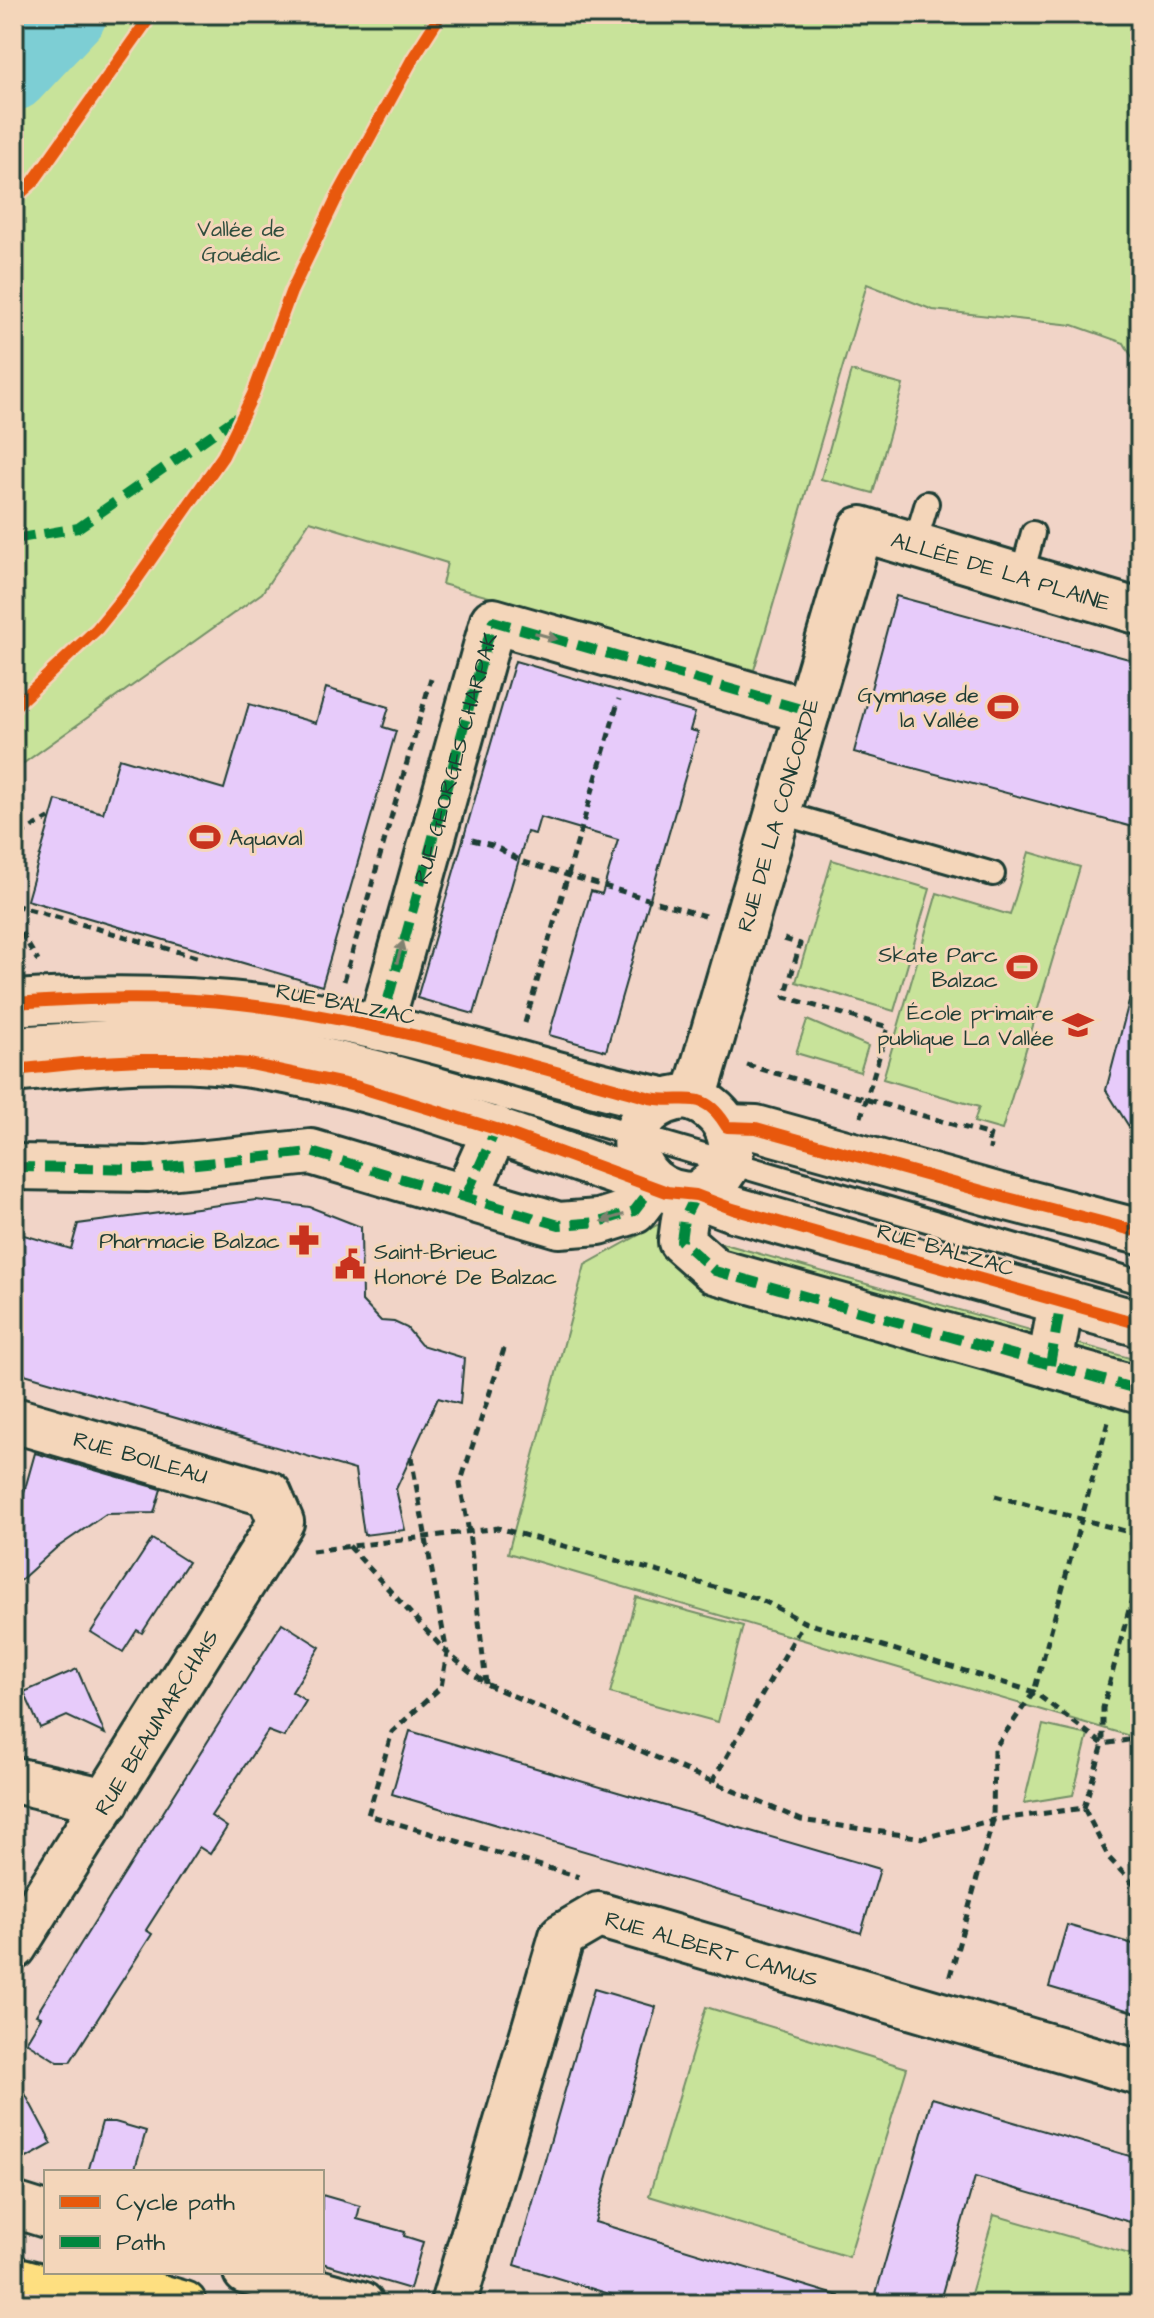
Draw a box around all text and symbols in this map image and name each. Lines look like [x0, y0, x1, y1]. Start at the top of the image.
park label: Vallée de Gouédic [197, 214, 285, 270]
street label: ALLÉE DE LA PLAINE [887, 525, 1114, 619]
street label: RUE GEORGES CHARPAK [407, 629, 506, 888]
one-way arrow [534, 630, 559, 642]
place label: Gymnase de la Vallée [857, 680, 979, 736]
sports icon: Gymnase de la Vallée [986, 690, 1020, 724]
street label: RUE DE LA CONCORDE [730, 695, 828, 936]
sports icon: Aquaval [188, 820, 222, 854]
place label: Aquaval [229, 823, 303, 854]
one-way arrow [395, 940, 407, 965]
place label: Skate Parc Balzac [878, 940, 998, 996]
sports icon: Skate Parc Balzac [1005, 950, 1039, 984]
street label: RUE BALZAC [273, 976, 419, 1033]
place label: École primaire publique La Vallée [877, 998, 1054, 1054]
school or university icon: École primaire publique La Vallée [1061, 1008, 1095, 1042]
one-way arrow [601, 1212, 625, 1225]
street label: RUE BALZAC [873, 1216, 1018, 1285]
pharmacy icon: Pharmacie Balzac [287, 1223, 321, 1257]
place label: Pharmacie Balzac [99, 1226, 280, 1257]
place label: Saint-Brieuc Honoré De Balzac [374, 1237, 557, 1293]
public building icon: Saint-Brieuc Honoré De Balzac [333, 1247, 367, 1281]
street label: RUE BOILEAU [70, 1424, 211, 1492]
street label: RUE BEAUMARCHAIS [88, 1624, 227, 1821]
street label: RUE ALBERT CAMUS [601, 1904, 822, 1995]
legend [44, 2170, 324, 2274]
text: Cycle path [116, 2186, 235, 2221]
text: Path [116, 2226, 165, 2260]

